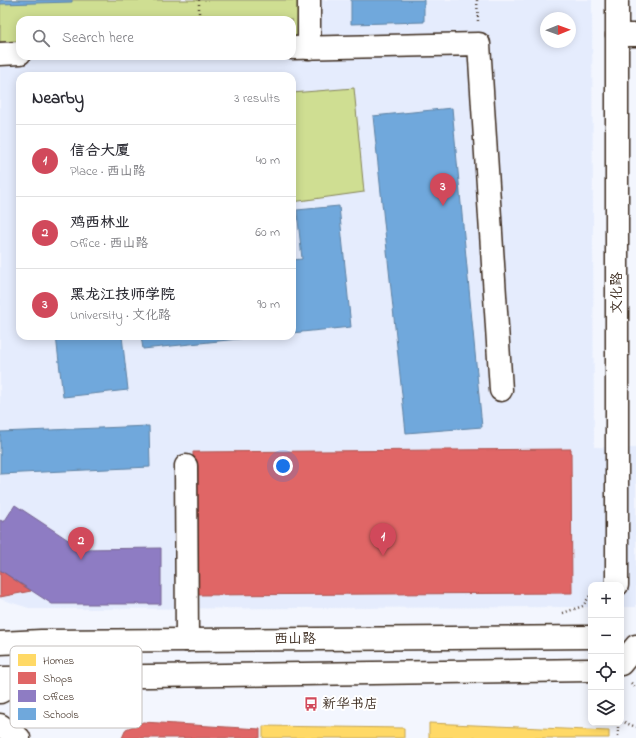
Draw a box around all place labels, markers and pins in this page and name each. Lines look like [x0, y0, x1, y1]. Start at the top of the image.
pin: 3 [430, 173, 456, 206]
pin: 1 [370, 523, 396, 556]
pin: 2 [68, 527, 94, 560]
place label: 新华书店 [322, 694, 378, 715]
bus stop icon: 新华书店 [303, 696, 319, 712]

